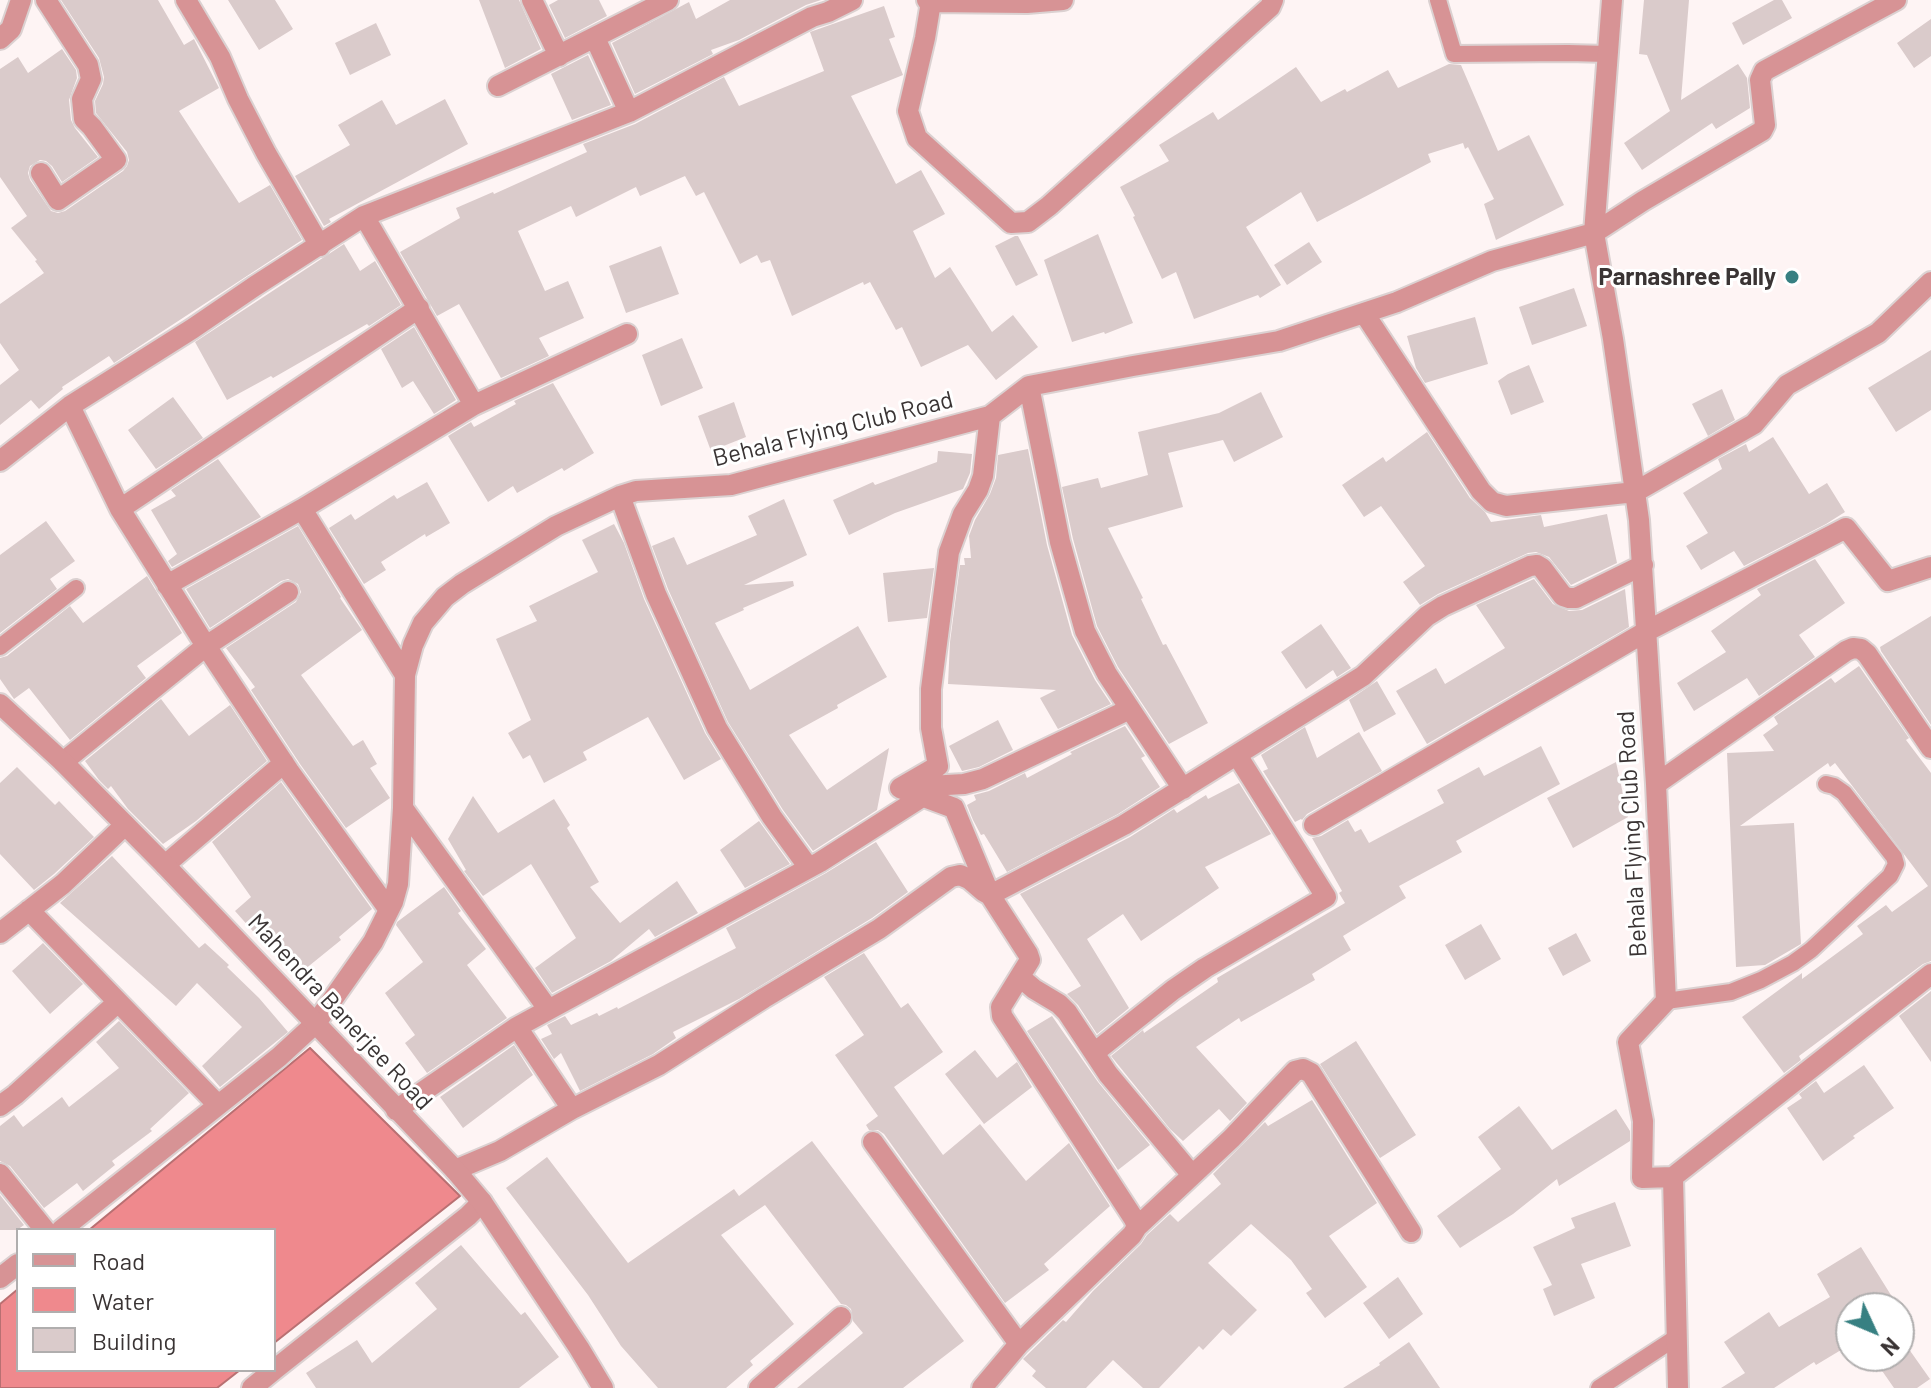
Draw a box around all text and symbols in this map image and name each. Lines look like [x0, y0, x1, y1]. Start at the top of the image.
place label: Parnashree Pally [1598, 263, 1776, 291]
marker: Parnashree Pally [1783, 268, 1801, 286]
street label: Behala Flying Club Road [710, 385, 956, 473]
street label: Behala Flying Club Road [1611, 710, 1653, 958]
street label: Mahendra Banerjee Road [242, 908, 438, 1116]
legend [16, 1228, 276, 1372]
text: Road [92, 1246, 145, 1275]
text: Water [92, 1286, 154, 1315]
north arrow [1835, 1292, 1915, 1372]
text: Building [92, 1326, 176, 1355]
text: N [1876, 1333, 1905, 1362]

